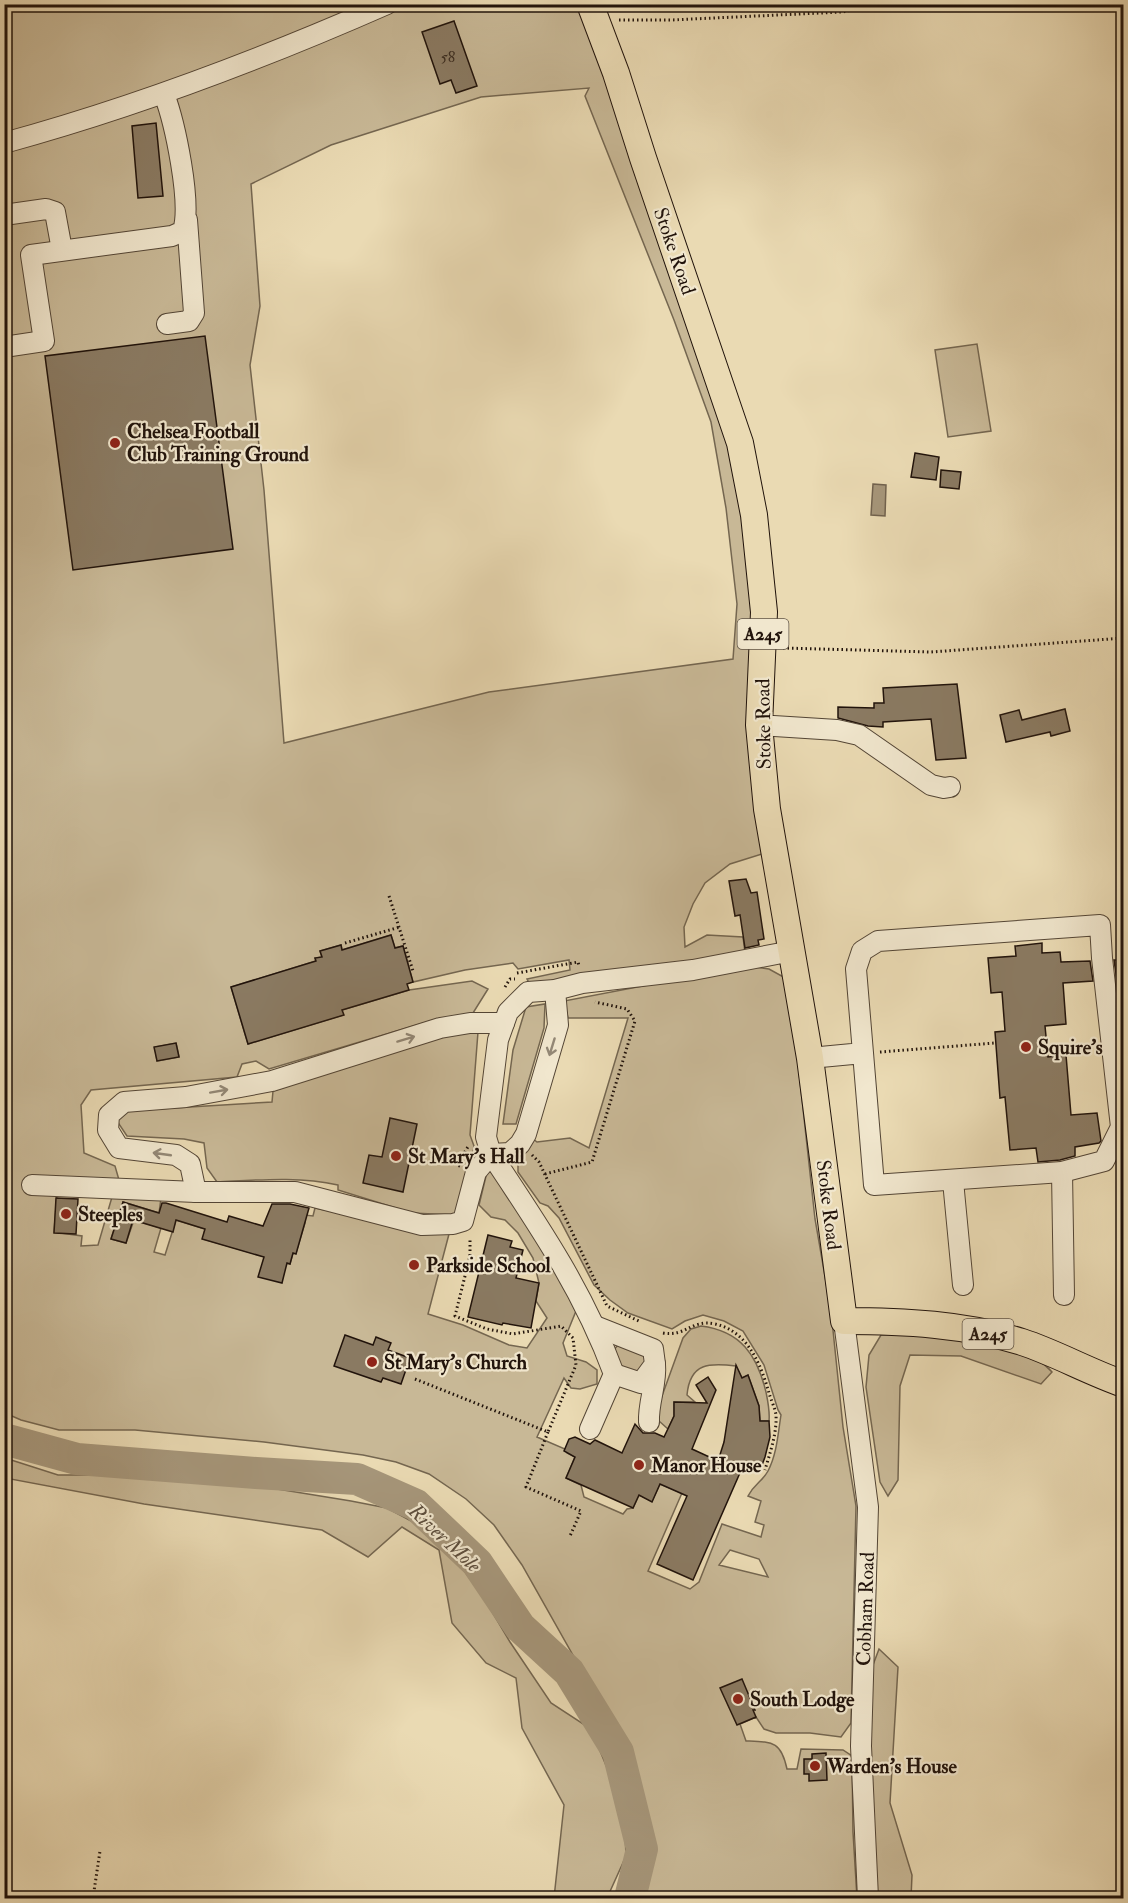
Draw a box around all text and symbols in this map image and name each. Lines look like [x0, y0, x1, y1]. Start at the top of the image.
house number: 58 [441, 47, 456, 67]
street label: Stoke Road [648, 204, 701, 298]
place label: Chelsea Football Club Training Ground [127, 419, 309, 468]
marker: Chelsea Football Club Training Ground [108, 436, 122, 450]
road number: A245 [738, 619, 789, 649]
street label: Stoke Road [750, 678, 777, 770]
one-way arrow [396, 1033, 415, 1044]
place label: Squire's [1038, 1035, 1103, 1061]
one-way arrow [546, 1037, 557, 1056]
marker: Squire's [1019, 1040, 1033, 1054]
one-way arrow [208, 1085, 228, 1096]
place label: St Mary's Hall [408, 1144, 526, 1170]
one-way arrow [153, 1148, 172, 1159]
marker: St Mary's Hall [389, 1149, 403, 1163]
street label: Stoke Road [811, 1159, 846, 1252]
place label: Steeples [78, 1202, 143, 1228]
marker: Steeples [59, 1207, 73, 1221]
place label: Parkside School [426, 1253, 552, 1278]
marker: Parkside School [407, 1258, 421, 1272]
road number: A245 [962, 1319, 1014, 1349]
place label: St Mary's Church [384, 1350, 528, 1376]
marker: St Mary's Church [365, 1355, 379, 1369]
place label: Manor House [650, 1453, 762, 1478]
marker: Manor House [632, 1458, 646, 1472]
water label: River Mole [402, 1497, 487, 1579]
street label: Cobham Road [851, 1551, 880, 1667]
place label: South Lodge [750, 1687, 855, 1713]
marker: South Lodge [731, 1692, 745, 1706]
place label: Warden's House [826, 1754, 957, 1779]
marker: Warden's House [808, 1759, 822, 1773]

